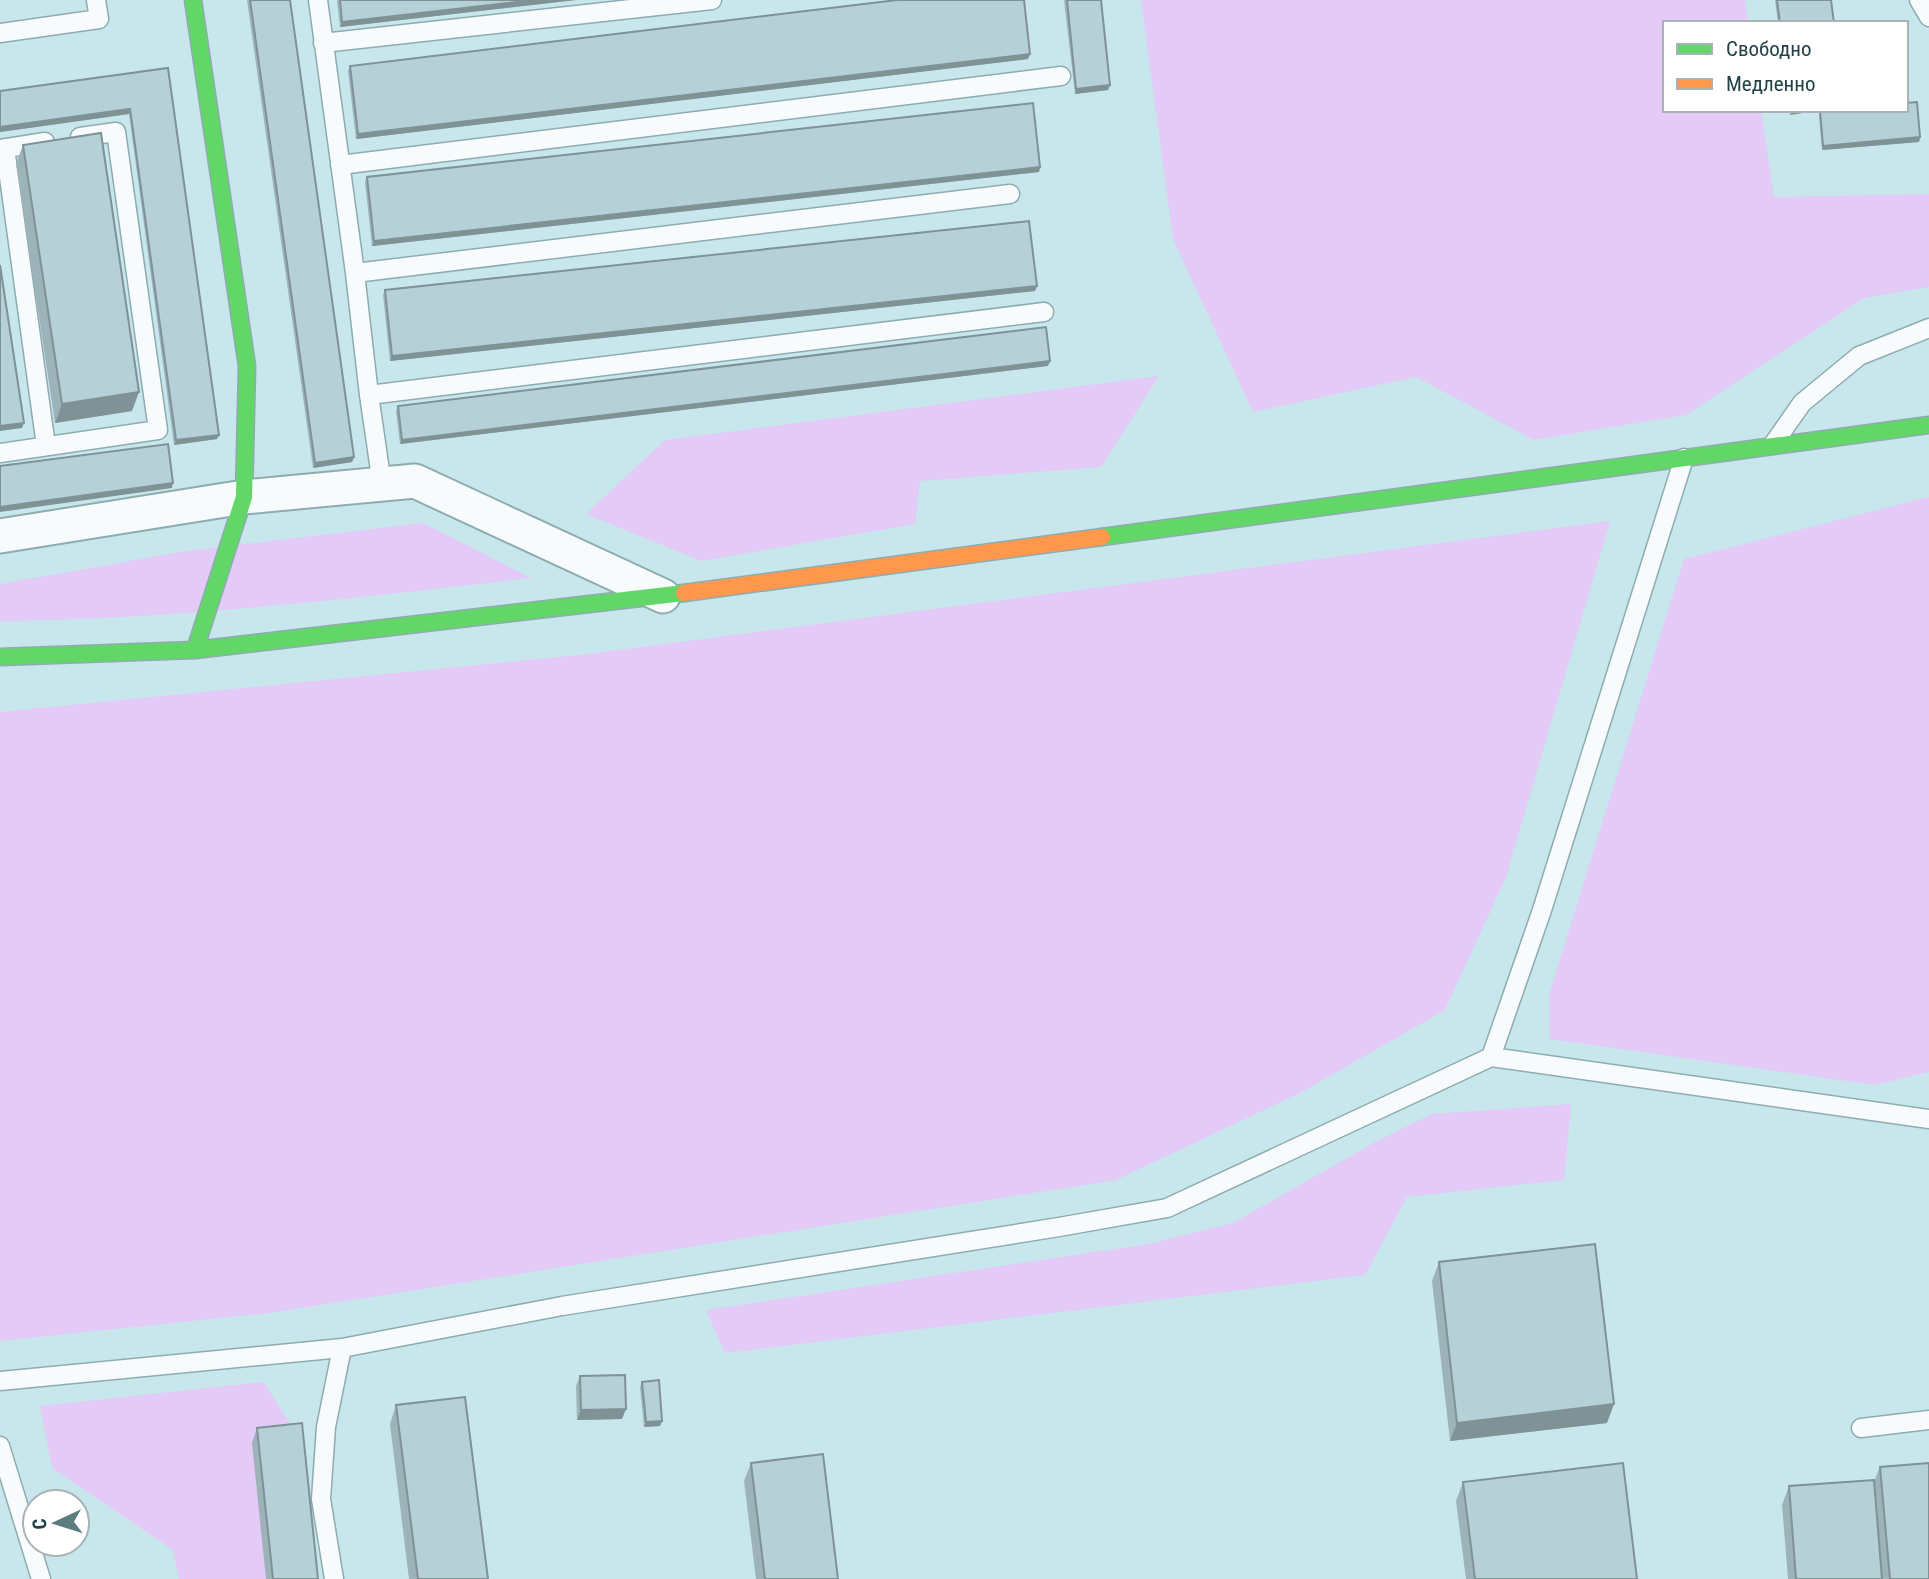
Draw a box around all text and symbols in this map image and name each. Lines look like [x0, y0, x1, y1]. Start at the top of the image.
legend [1663, 21, 1908, 112]
text: Свободно [1726, 37, 1812, 61]
text: Медленно [1726, 72, 1815, 96]
north arrow [21, 1488, 91, 1558]
text: С [28, 1518, 51, 1530]

